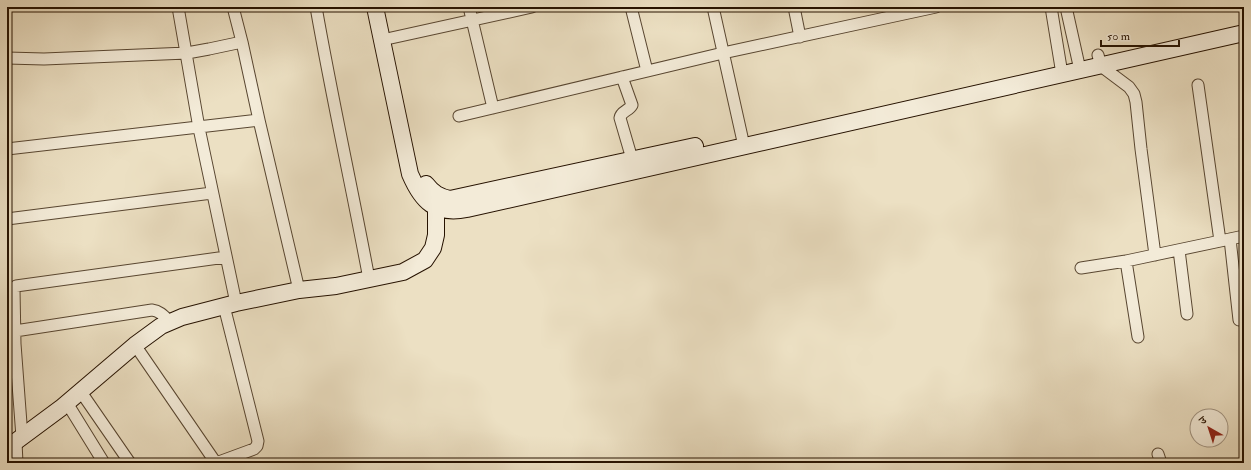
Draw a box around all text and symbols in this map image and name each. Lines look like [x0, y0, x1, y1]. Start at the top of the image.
scale bar [1101, 22, 1179, 48]
text: 50 m [1107, 29, 1131, 44]
north arrow [1189, 408, 1229, 448]
text: उ [1196, 413, 1210, 428]

